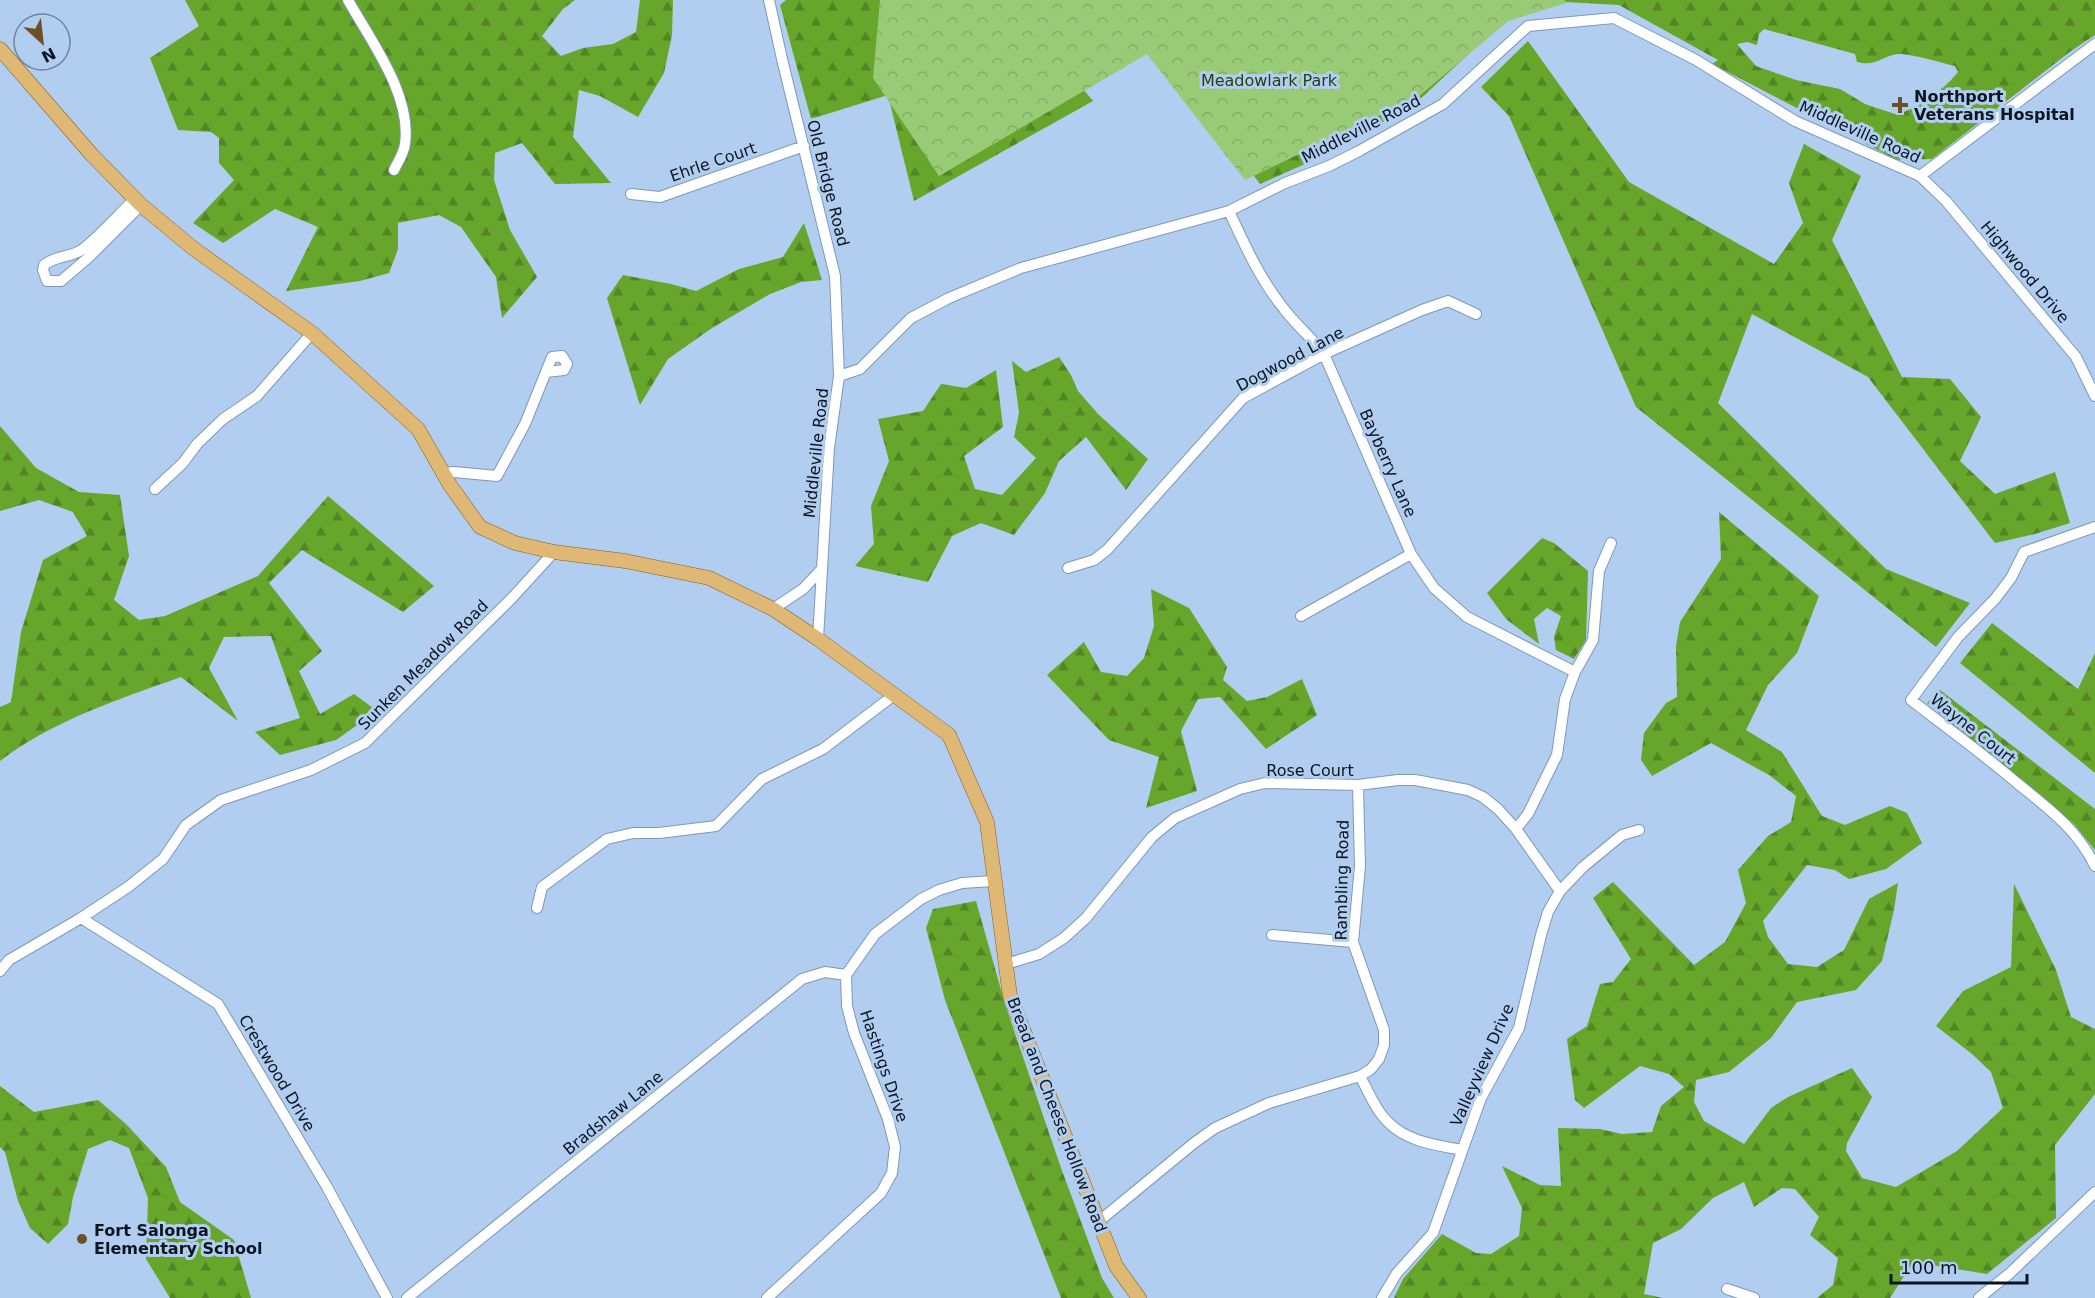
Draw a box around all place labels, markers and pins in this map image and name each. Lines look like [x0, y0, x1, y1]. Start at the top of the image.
place label: Northport Veterans Hospital [1914, 87, 2075, 124]
marker: Northport Veterans Hospital [1891, 96, 1909, 114]
place label: Fort Salonga Elementary School [94, 1221, 262, 1258]
marker: Fort Salonga Elementary School [75, 1232, 89, 1246]

